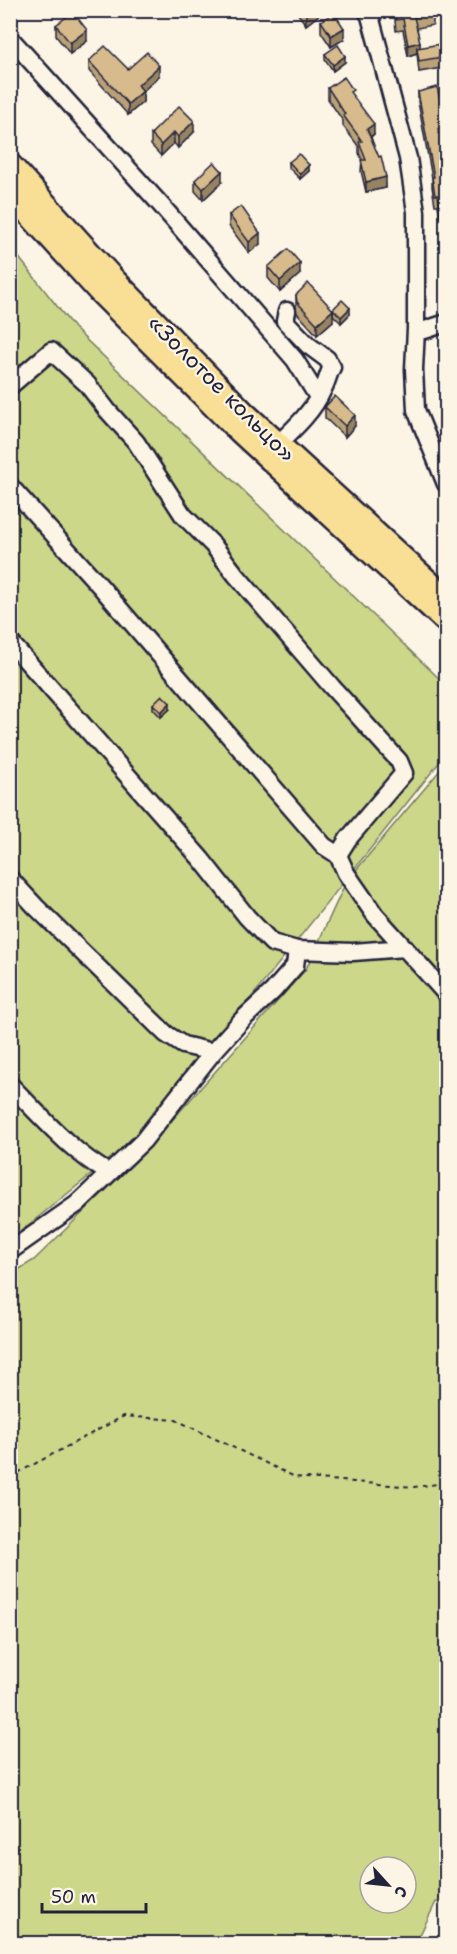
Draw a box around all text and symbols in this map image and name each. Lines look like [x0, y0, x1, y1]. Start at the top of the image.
street label: «Золотое кольцо» [142, 308, 302, 468]
north arrow [358, 1855, 418, 1915]
scale bar [42, 1876, 146, 1914]
text: С [389, 1882, 413, 1901]
text: 50 m [51, 1885, 96, 1909]

